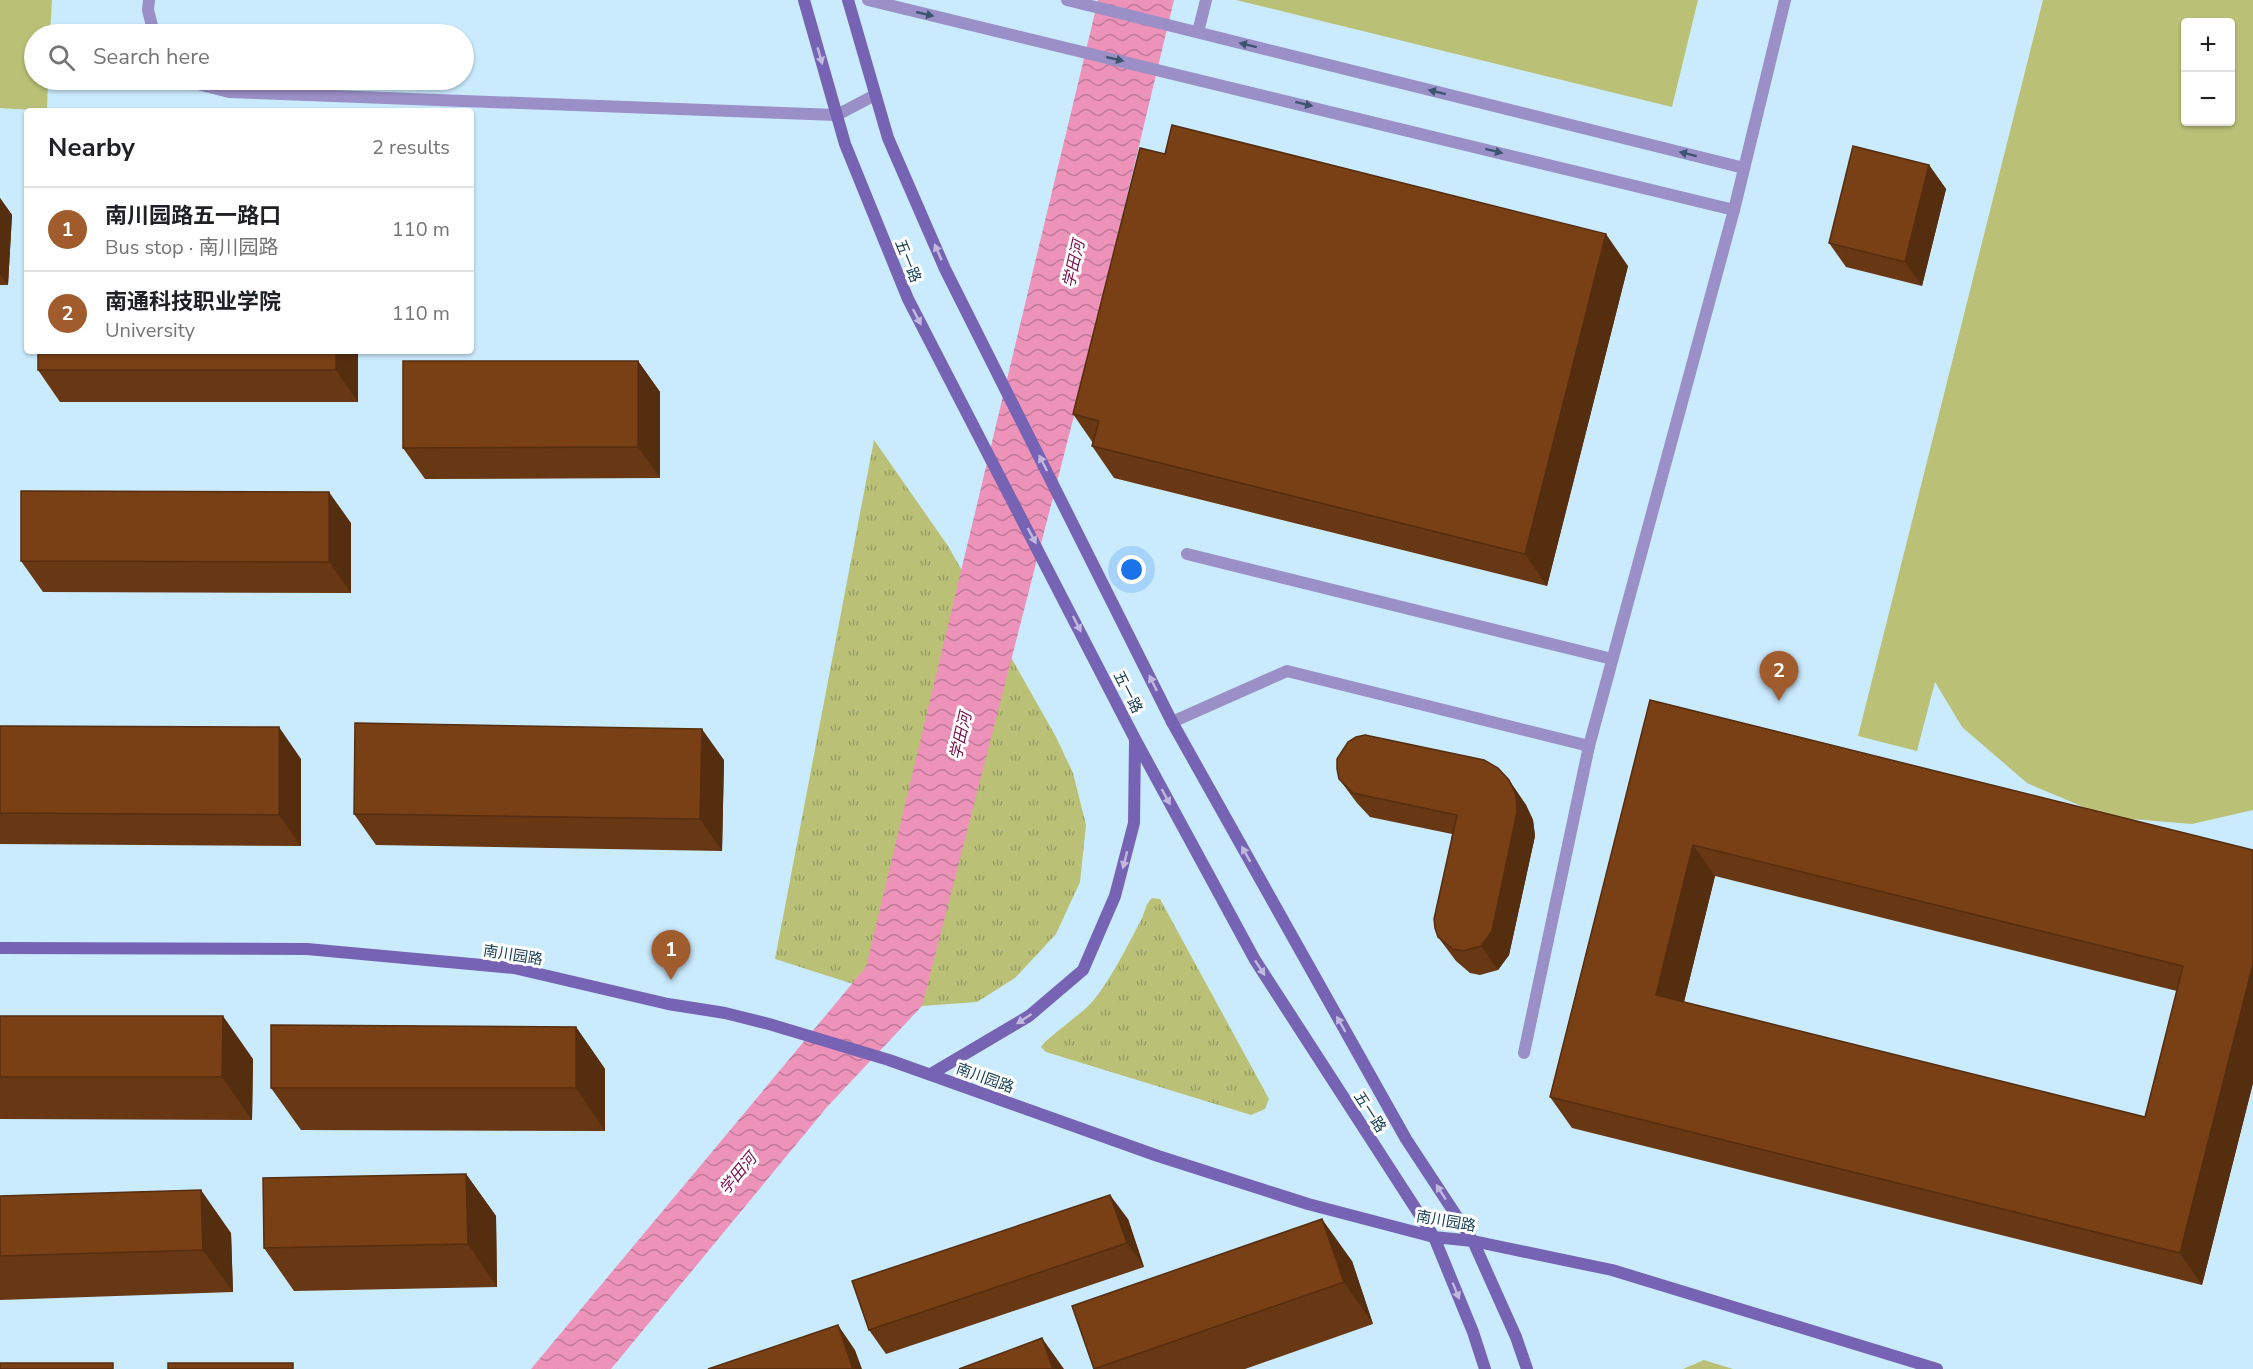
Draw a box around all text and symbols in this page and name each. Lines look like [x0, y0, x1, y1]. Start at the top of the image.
one-way arrow [916, 9, 934, 19]
map controls [2181, 18, 2235, 126]
button: + [2181, 18, 2235, 72]
search box [24, 24, 474, 90]
one-way arrow [1239, 39, 1257, 49]
icon: search [45, 41, 78, 74]
text: Search here [93, 42, 210, 72]
one-way arrow [816, 47, 825, 65]
one-way arrow [1106, 54, 1124, 64]
button: − [2181, 72, 2235, 126]
one-way arrow [1428, 86, 1446, 96]
one-way arrow [1295, 100, 1314, 110]
text: Nearby [48, 130, 135, 165]
text: 2 results [372, 134, 450, 161]
one-way arrow [1485, 146, 1503, 156]
one-way arrow [1678, 149, 1697, 159]
text: 南川园路五一路口 [105, 201, 281, 231]
text: 1 [62, 216, 74, 243]
text: 110 m [392, 216, 450, 243]
text: Bus stop · 南川园路 [105, 234, 279, 261]
water label: 学田河 [1058, 235, 1091, 290]
street label: 五一路 [890, 236, 926, 286]
one-way arrow [933, 243, 942, 260]
text: 南通科技职业学院 [105, 287, 281, 317]
text: 2 [62, 300, 74, 327]
text: 110 m [392, 300, 450, 327]
one-way arrow [912, 309, 922, 326]
text: University [105, 317, 195, 344]
one-way arrow [1039, 455, 1048, 472]
one-way arrow [1027, 528, 1037, 545]
your location [1117, 555, 1146, 584]
one-way arrow [1072, 615, 1081, 632]
pin: 2 [1760, 652, 1798, 701]
street label: 五一路 [1109, 667, 1147, 717]
one-way arrow [1148, 674, 1158, 692]
water label: 学田河 [945, 707, 978, 762]
one-way arrow [1161, 789, 1171, 806]
one-way arrow [1241, 845, 1251, 862]
one-way arrow [1119, 851, 1129, 869]
pin: 1 [652, 930, 690, 980]
street label: 南川园路 [482, 940, 544, 970]
one-way arrow [1254, 960, 1265, 976]
one-way arrow [1016, 1013, 1032, 1024]
one-way arrow [1336, 1016, 1347, 1032]
street label: 南川园路 [953, 1058, 1017, 1098]
street label: 五一路 [1349, 1088, 1391, 1136]
water label: 学田河 [714, 1146, 764, 1199]
one-way arrow [1436, 1184, 1447, 1200]
street label: 南川园路 [1415, 1206, 1477, 1236]
one-way arrow [1452, 1282, 1461, 1300]

